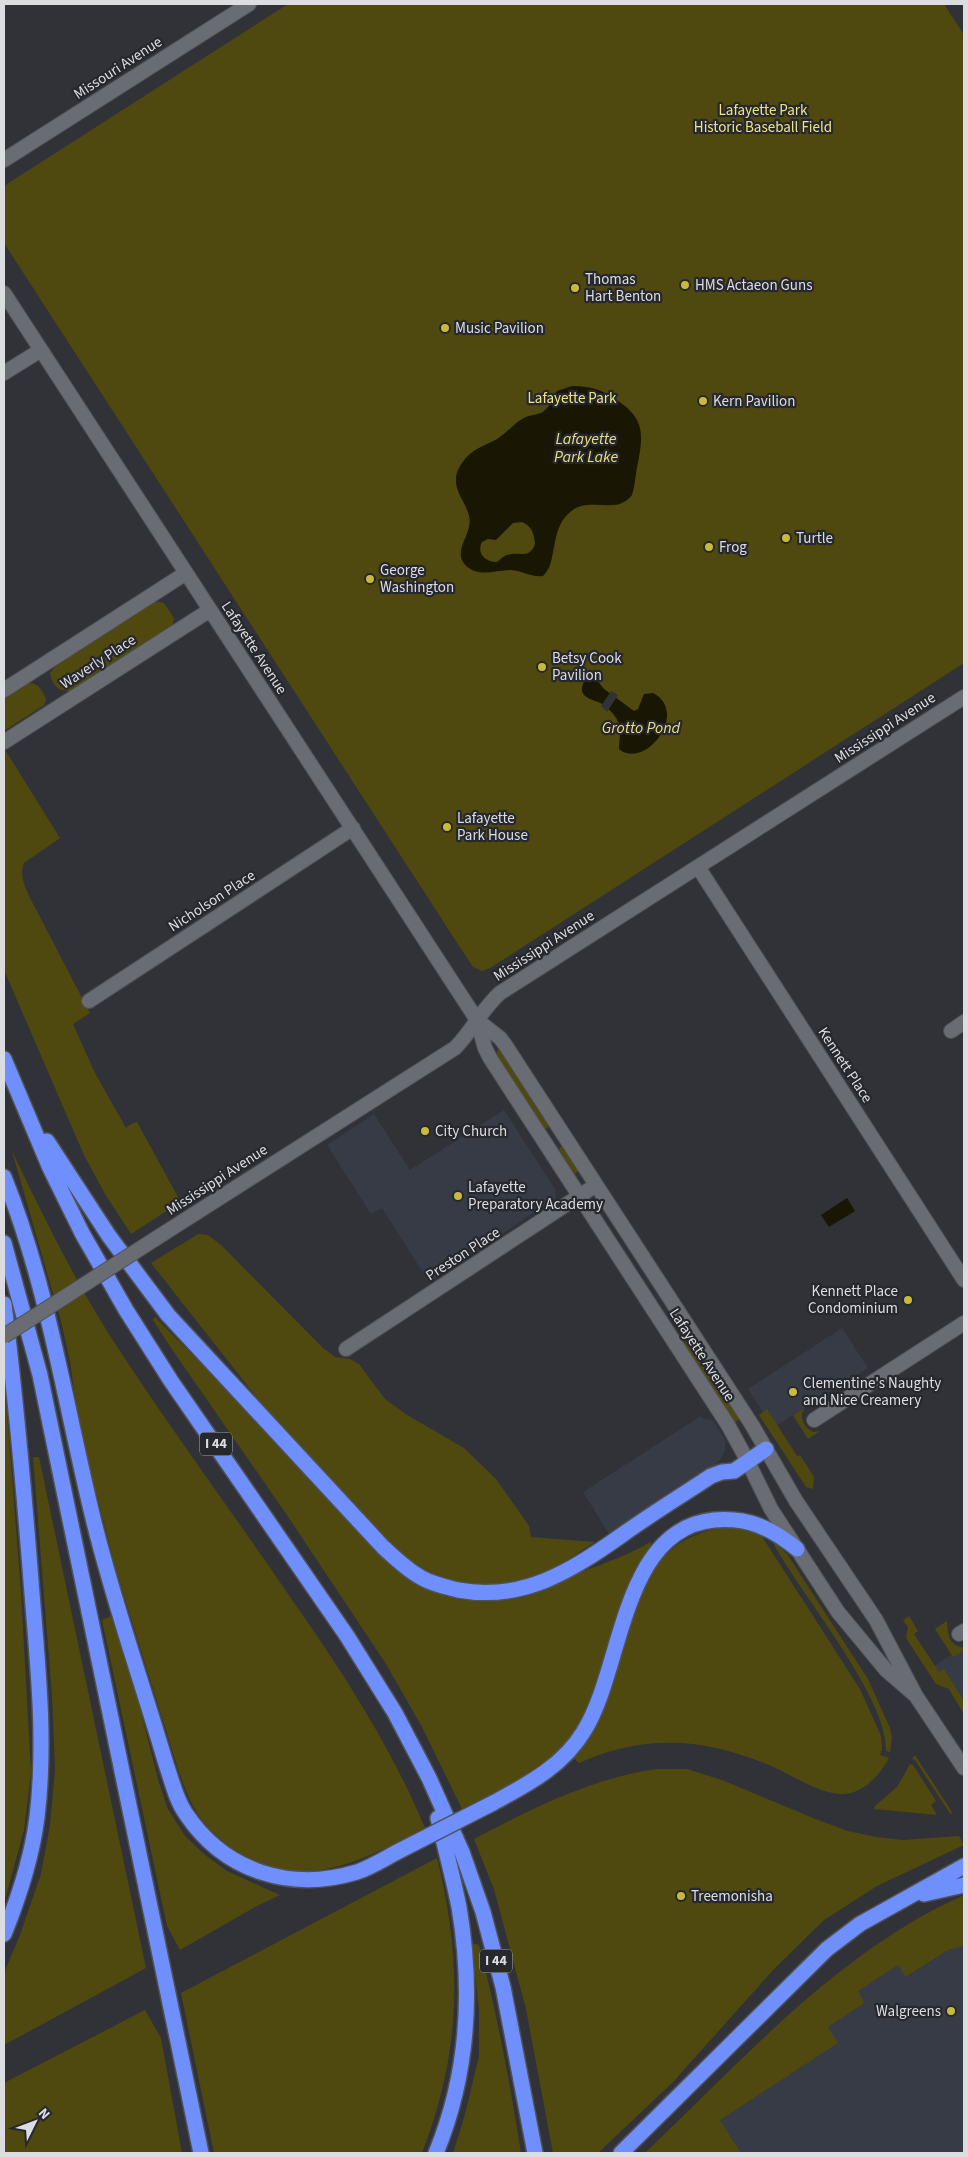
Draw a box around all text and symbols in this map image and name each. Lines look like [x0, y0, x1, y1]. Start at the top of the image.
street label: Missouri Avenue [70, 32, 166, 104]
park label: Lafayette Park Historic Baseball Field [694, 100, 832, 138]
place label: Thomas Hart Benton [585, 269, 661, 307]
place label: HMS Actaeon Guns [695, 275, 813, 296]
marker: HMS Actaeon Guns [679, 279, 691, 291]
marker: Thomas Hart Benton [569, 282, 581, 294]
place label: Music Pavilion [455, 318, 544, 339]
marker: Music Pavilion [439, 322, 451, 334]
park label: Lafayette Park [528, 388, 617, 409]
place label: Kern Pavilion [713, 391, 795, 412]
marker: Kern Pavilion [697, 395, 709, 407]
water label: Lafayette Park Lake [554, 428, 618, 468]
place label: Turtle [796, 528, 833, 549]
marker: Turtle [780, 532, 792, 544]
place label: Frog [719, 537, 747, 558]
marker: Frog [703, 541, 715, 553]
place label: George Washington [380, 560, 454, 598]
marker: George Washington [364, 573, 376, 585]
street label: Lafayette Avenue [216, 597, 292, 699]
street label: Waverly Place [56, 630, 140, 694]
place label: Betsy Cook Pavilion [552, 648, 622, 686]
marker: Betsy Cook Pavilion [536, 661, 548, 673]
street label: Mississippi Avenue [830, 687, 940, 769]
water label: Grotto Pond [602, 717, 681, 739]
place label: Lafayette Park House [457, 808, 528, 846]
marker: Lafayette Park House [441, 821, 453, 833]
street label: Nicholson Place [164, 865, 260, 937]
street label: Mississippi Avenue [489, 905, 599, 987]
street label: Kennett Place [813, 1023, 877, 1107]
place label: City Church [435, 1121, 507, 1142]
marker: City Church [419, 1125, 431, 1137]
street label: Mississippi Avenue [162, 1139, 272, 1221]
place label: Lafayette Preparatory Academy [468, 1177, 603, 1215]
marker: Lafayette Preparatory Academy [452, 1190, 464, 1202]
street label: Preston Place [422, 1222, 504, 1286]
place label: Kennett Place Condominium [808, 1281, 898, 1319]
marker: Kennett Place Condominium [902, 1294, 914, 1306]
street label: Lafayette Avenue [664, 1304, 740, 1406]
place label: Clementine's Naughty and Nice Creamery [803, 1373, 941, 1411]
marker: Clementine's Naughty and Nice Creamery [787, 1386, 799, 1398]
road number: I 44 [200, 1432, 232, 1456]
place label: Treemonisha [691, 1886, 773, 1907]
marker: Treemonisha [675, 1890, 687, 1902]
road number: I 44 [480, 1950, 512, 1972]
place label: Walgreens [876, 2001, 941, 2022]
marker: Walgreens [945, 2005, 957, 2017]
north arrow [10, 2097, 60, 2147]
text: N [33, 2104, 54, 2124]

